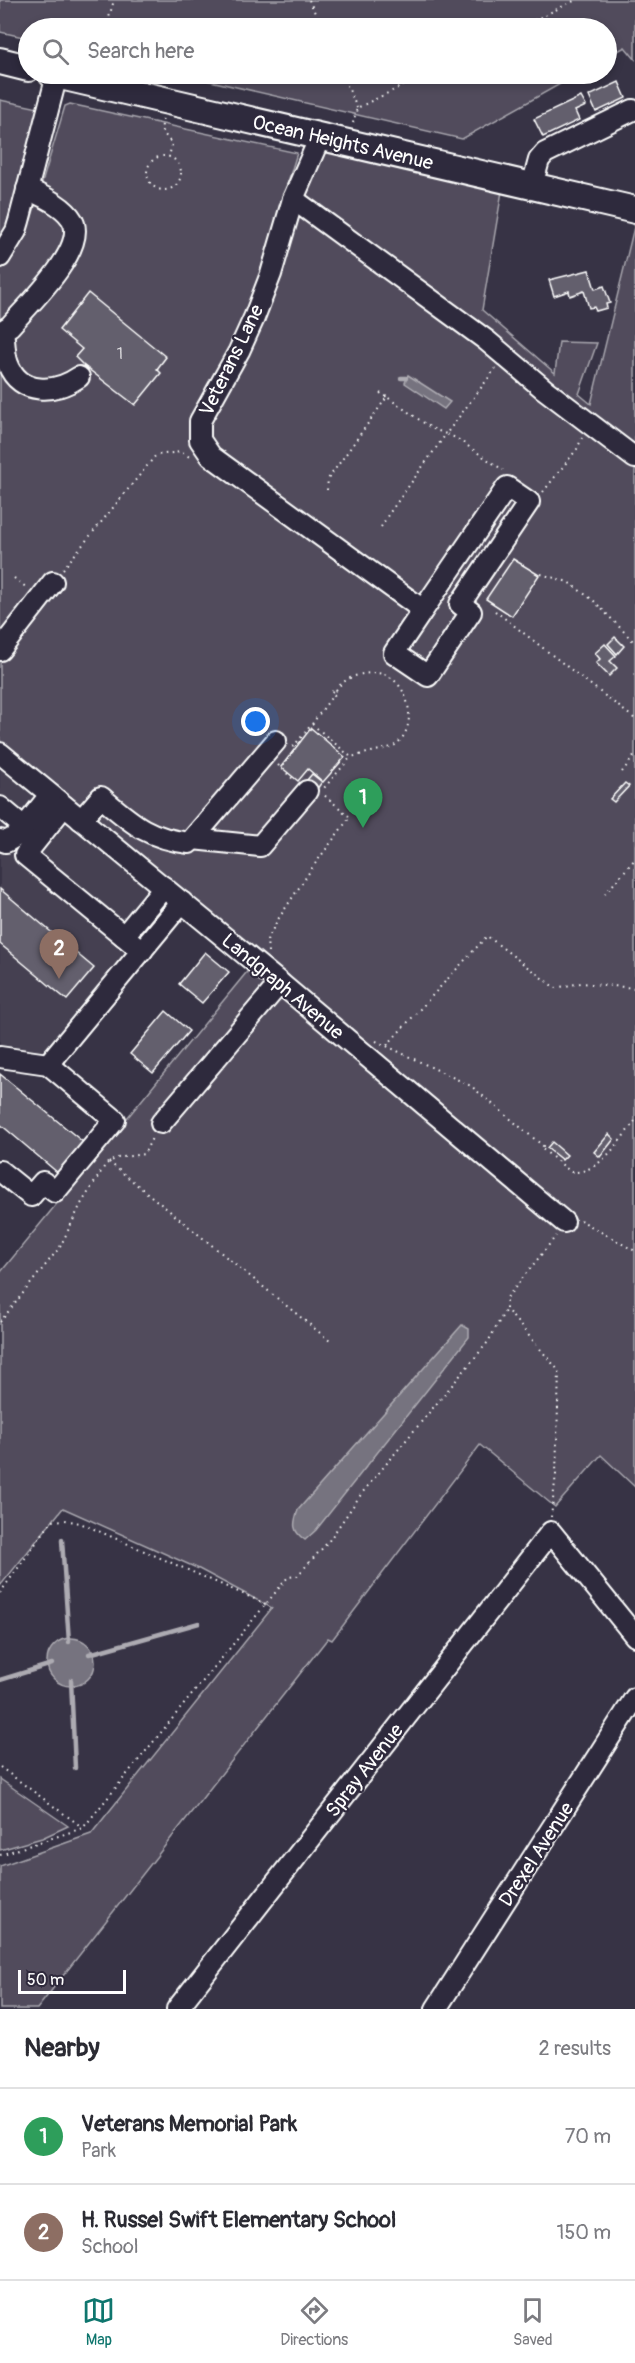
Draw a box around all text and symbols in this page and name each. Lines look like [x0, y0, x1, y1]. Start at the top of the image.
search box [18, 18, 617, 84]
icon: search [39, 35, 72, 68]
text: Search here [87, 37, 194, 65]
street label: Ocean Heights Avenue [250, 110, 436, 175]
street label: Veterans Lane [194, 300, 269, 420]
house number: 1 [117, 344, 123, 364]
your location [241, 707, 270, 736]
pin: 1 [344, 778, 382, 828]
street label: Landgraph Avenue [216, 928, 349, 1045]
pin: 2 [40, 930, 78, 979]
street label: Spray Avenue [320, 1718, 409, 1822]
street label: Drexel Avenue [493, 1797, 580, 1911]
scale bar [18, 1967, 126, 1994]
text: 50 m [27, 1970, 64, 1990]
text: Nearby [24, 2032, 100, 2064]
text: 2 results [539, 2036, 611, 2061]
text: Veterans Memorial Park [81, 2110, 297, 2138]
text: 1 [40, 2124, 47, 2149]
text: 70 m [565, 2124, 611, 2149]
text: Park [81, 2138, 116, 2163]
text: H. Russel Swift Elementary School [81, 2206, 396, 2234]
text: 2 [38, 2220, 49, 2245]
text: 150 m [557, 2220, 611, 2245]
text: School [81, 2234, 138, 2259]
tab: Map [82, 2294, 115, 2350]
tab: Directions [280, 2294, 348, 2350]
tab: Saved [513, 2294, 553, 2350]

